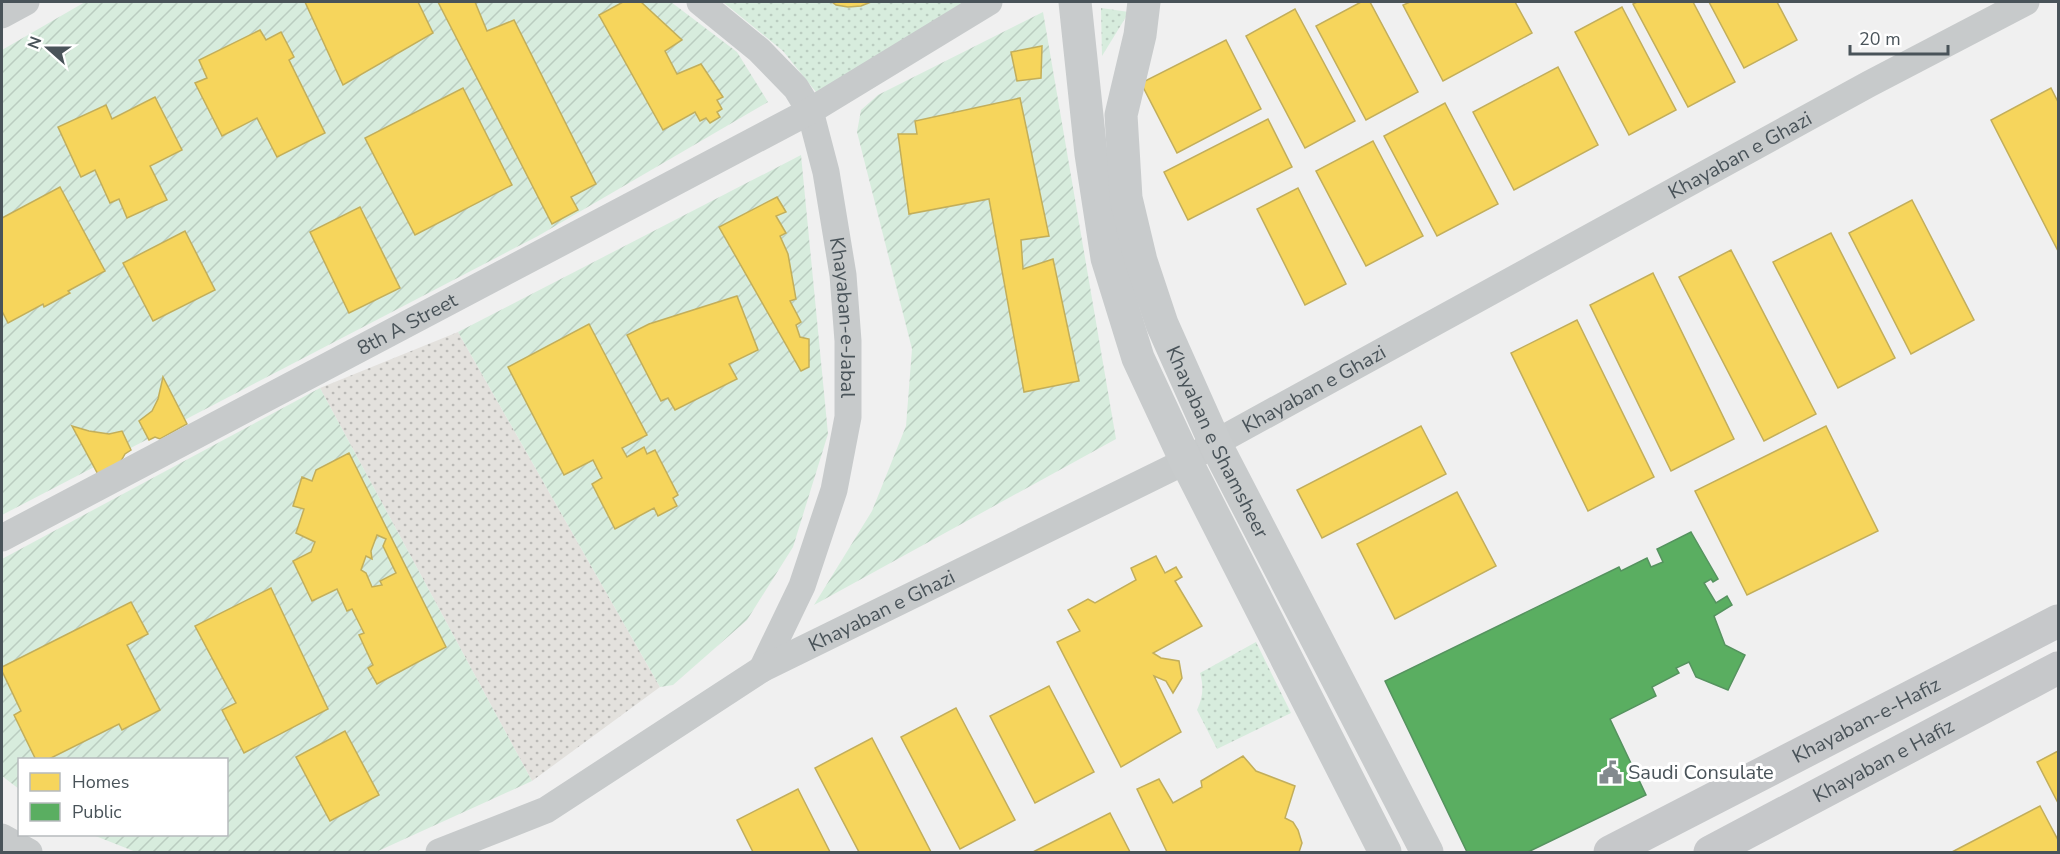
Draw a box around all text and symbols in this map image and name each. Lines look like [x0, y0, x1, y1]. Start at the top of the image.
north arrow [18, 18, 78, 78]
scale bar [1850, 18, 1948, 56]
text: 20 m [1859, 27, 1901, 51]
text: N [23, 33, 47, 53]
street label: Khayaban e Ghazi [1663, 105, 1816, 205]
street label: Khayaban-e-Jabal [823, 235, 862, 398]
street label: 8th A Street [352, 286, 463, 362]
street label: Khayaban e Ghazi [1237, 338, 1390, 439]
street label: Khayaban e Shamsheer [1160, 341, 1275, 543]
street label: Khayaban e Ghazi [804, 563, 959, 658]
street label: Khayaban-e-Hafiz [1787, 671, 1945, 769]
street label: Khayaban e Hafiz [1808, 712, 1959, 809]
legend [18, 758, 228, 836]
public building icon: Saudi Consulate [1597, 759, 1623, 785]
place label: Saudi Consulate [1628, 759, 1774, 786]
text: Homes [72, 770, 129, 794]
text: Public [72, 800, 122, 824]

